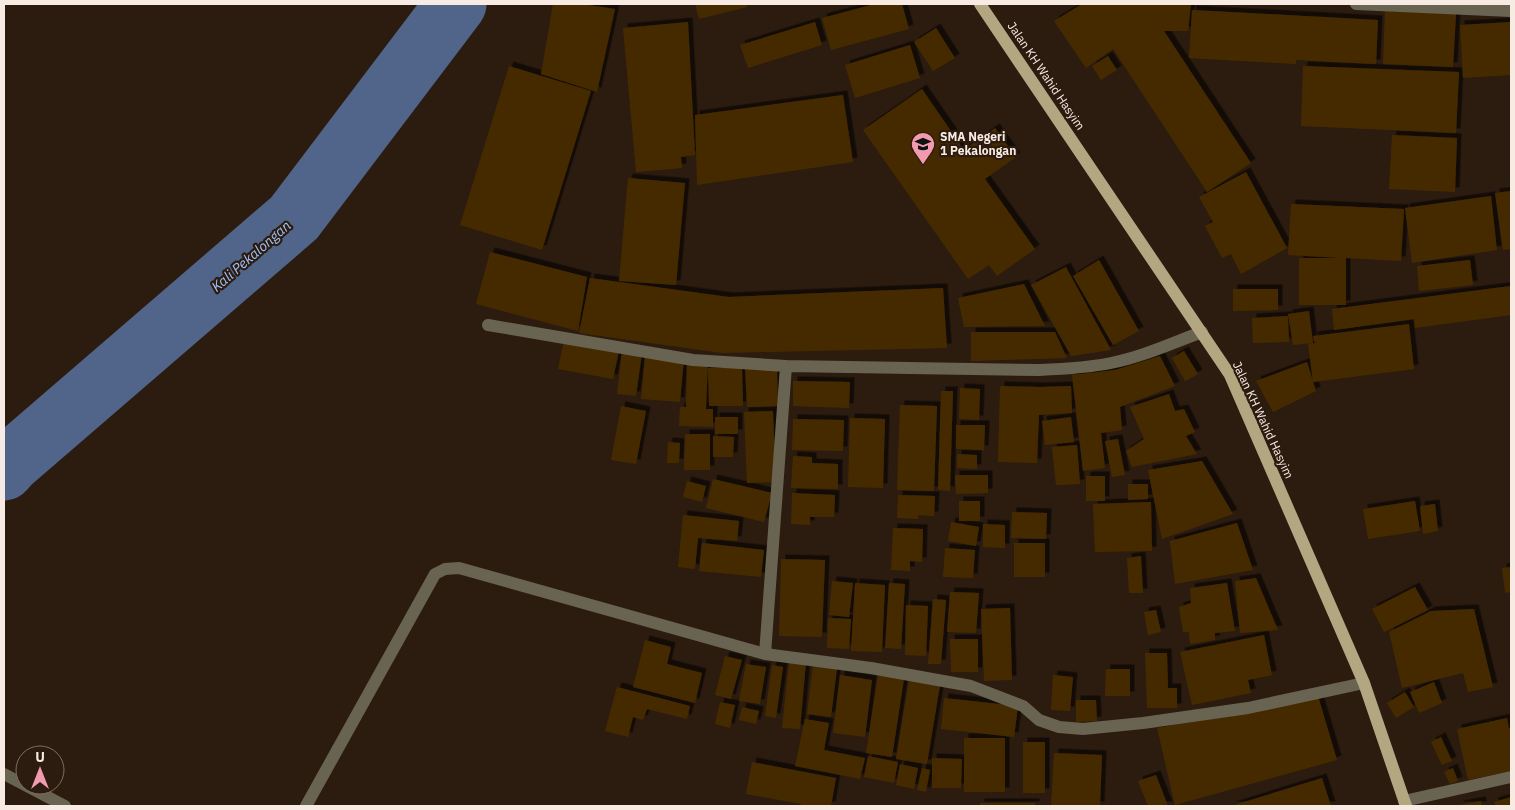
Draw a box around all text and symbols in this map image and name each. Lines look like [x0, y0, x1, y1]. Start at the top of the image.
street label: Jalan KH Wahid Hasyim [1005, 19, 1088, 133]
place label: SMA Negeri 1 Pekalongan [940, 129, 1016, 158]
school or university icon: SMA Negeri 1 Pekalongan [910, 131, 936, 165]
water label: Kali Pekalongan [207, 216, 295, 296]
street label: Jalan KH Wahid Hasyim [1230, 359, 1297, 481]
north arrow [15, 745, 65, 795]
text: U [35, 748, 45, 766]

